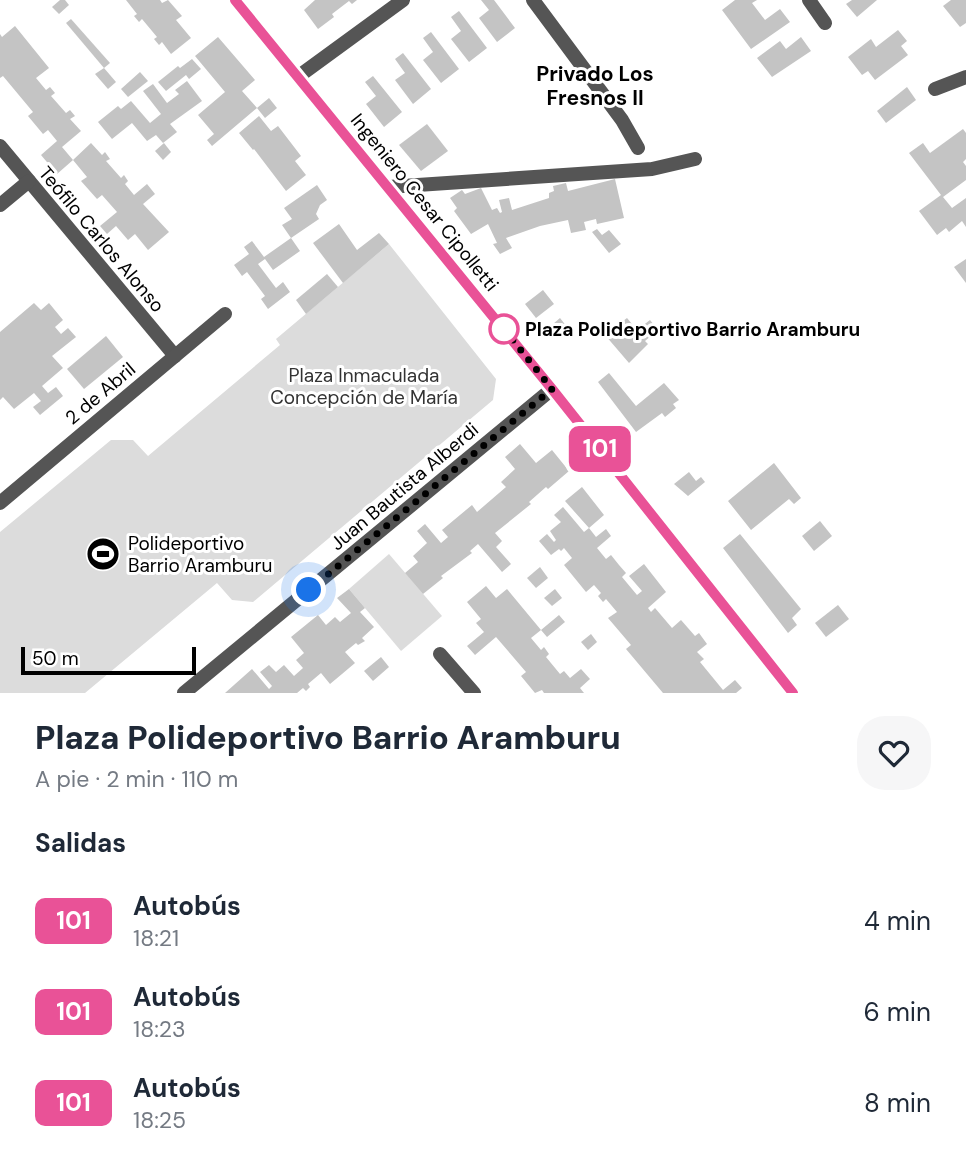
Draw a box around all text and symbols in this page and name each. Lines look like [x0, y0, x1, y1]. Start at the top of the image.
district label: Privado Los Fresnos II [536, 60, 654, 112]
street label: Ingeniero Cesar Cipolletti [345, 108, 504, 296]
street label: Teófilo Carlos Alonso [33, 161, 170, 318]
marker: Plaza Polideportivo Barrio Aramburu [489, 314, 519, 344]
place label: Plaza Polideportivo Barrio Aramburu [525, 317, 860, 342]
street label: 2 de Abril [60, 357, 141, 430]
park label: Plaza Inmaculada Concepción de María [270, 363, 458, 410]
street label: Juan Bautista Alberdi [325, 417, 484, 556]
line badge: 101 [560, 426, 640, 472]
text: 101 [583, 433, 617, 464]
place label: Polideportivo Barrio Aramburu [128, 531, 272, 578]
sports icon: Polideportivo Barrio Aramburu [84, 535, 122, 573]
your location [291, 572, 326, 607]
scale bar [21, 644, 196, 676]
text: 50 m [32, 646, 79, 671]
text: Plaza Polideportivo Barrio Aramburu [35, 716, 621, 759]
button: heart [857, 716, 931, 790]
text: A pie · 2 min · 110 m [35, 764, 238, 794]
text: Salidas [35, 826, 126, 860]
text: Autobús [133, 889, 241, 923]
text: 4 min [864, 904, 931, 938]
text: 101 [56, 905, 91, 936]
text: 18:21 [133, 923, 179, 953]
text: Autobús [133, 980, 241, 1014]
text: 6 min [863, 995, 931, 1029]
text: 101 [56, 996, 91, 1027]
text: 18:23 [133, 1014, 186, 1044]
text: Autobús [133, 1071, 241, 1105]
text: 8 min [864, 1086, 931, 1120]
text: 101 [56, 1087, 91, 1118]
text: 18:25 [133, 1105, 186, 1135]

